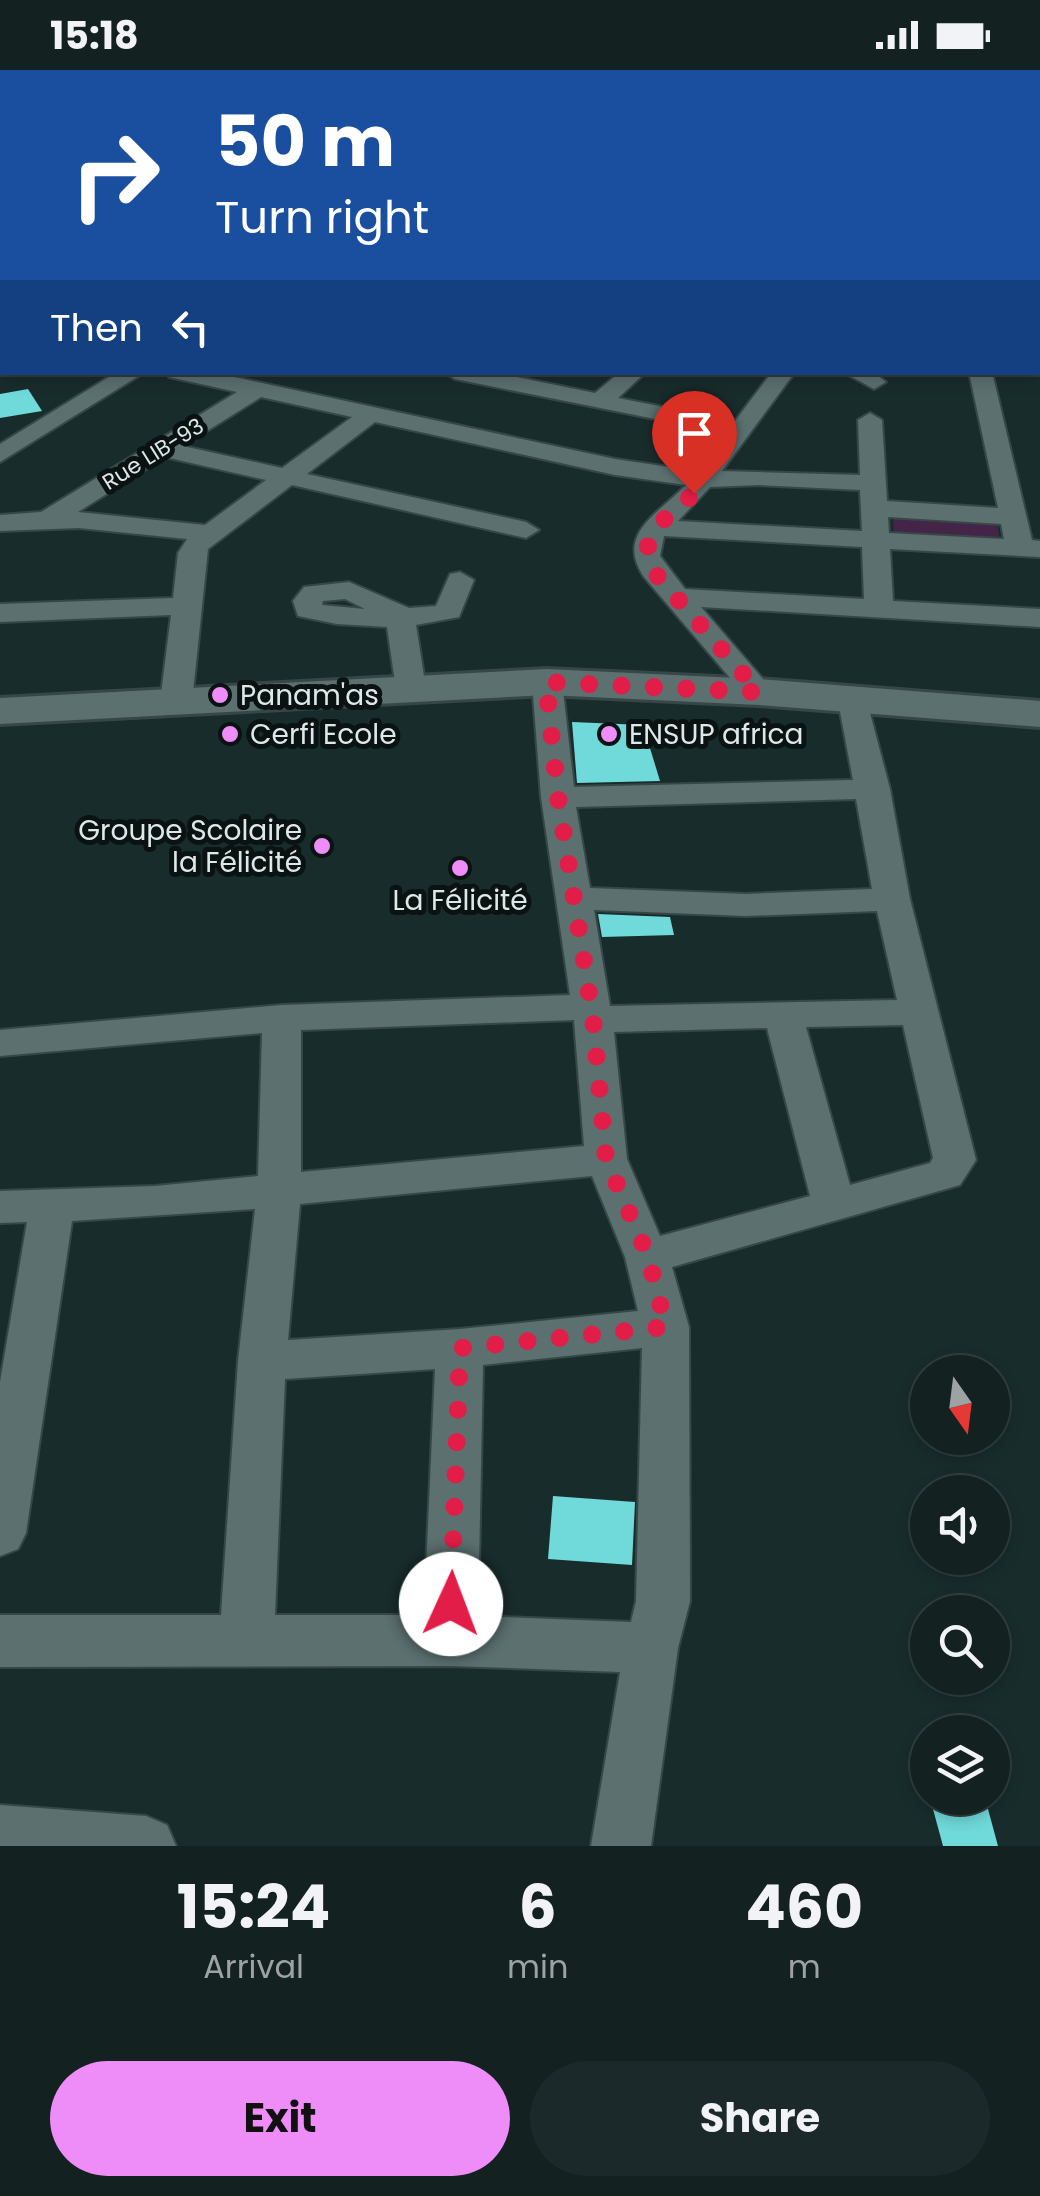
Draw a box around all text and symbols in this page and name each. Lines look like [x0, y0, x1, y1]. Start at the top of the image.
text: 15:18 [50, 9, 139, 62]
text: 50 m [215, 92, 395, 191]
icon: right [50, 110, 180, 240]
text: Turn right [215, 186, 429, 249]
icon: left [163, 300, 218, 355]
text: Then [50, 301, 143, 354]
pin [652, 391, 737, 494]
icon: arrive [667, 406, 722, 461]
street label: Rue LIB-93 [96, 411, 210, 497]
place label: Panam'as [240, 676, 379, 715]
marker: Panam'as [209, 684, 231, 706]
place label: Cerfi Ecole [250, 715, 397, 754]
place label: ENSUP africa [629, 715, 803, 754]
marker: Cerfi Ecole [219, 723, 241, 745]
marker: ENSUP africa [598, 723, 620, 745]
place label: Groupe Scolaire la Félicité [78, 811, 302, 882]
marker: Groupe Scolaire la Félicité [311, 835, 333, 857]
marker: La Félicité [449, 857, 471, 879]
place label: La Félicité [392, 881, 528, 920]
north arrow [910, 1355, 1010, 1455]
map controls [910, 1355, 1010, 1815]
button: sound [910, 1475, 1010, 1575]
position arrow [399, 1552, 503, 1656]
button: search [910, 1595, 1010, 1695]
button: layers [910, 1715, 1010, 1815]
text: 15:24 [177, 1865, 330, 1949]
text: 6 [519, 1865, 557, 1949]
text: 460 [745, 1865, 863, 1949]
text: Arrival [203, 1944, 304, 1989]
text: min [507, 1944, 568, 1989]
text: m [788, 1944, 821, 1989]
button: Exit [50, 2061, 510, 2176]
button: Share [530, 2061, 990, 2176]

